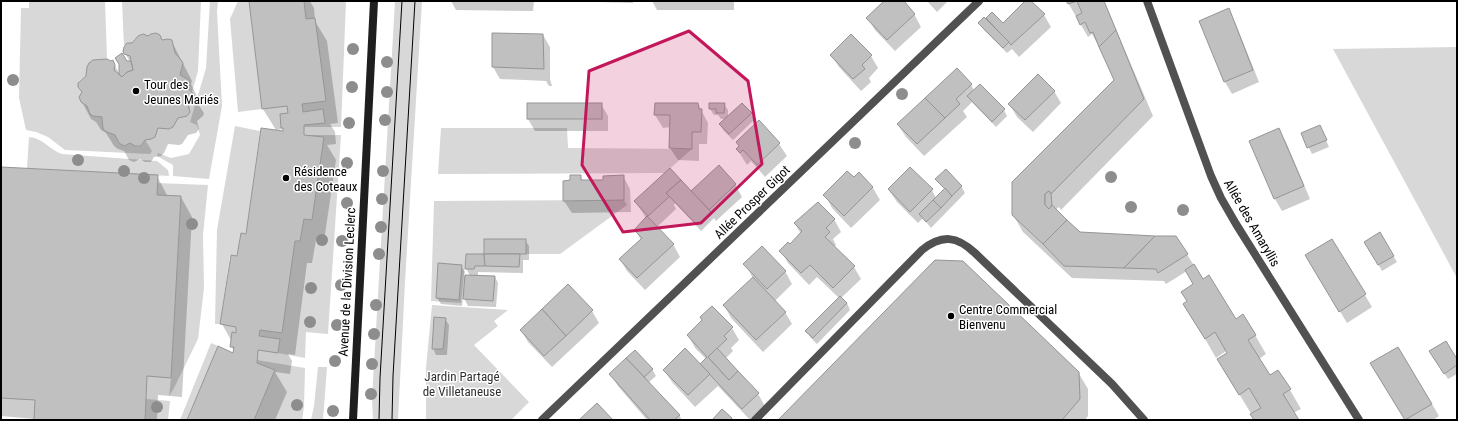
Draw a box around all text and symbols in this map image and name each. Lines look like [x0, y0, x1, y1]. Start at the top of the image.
place label: Tour des Jeunes Mariés [144, 77, 219, 107]
marker: Tour des Jeunes Mariés [131, 86, 141, 96]
street label: Allée Prosper Gigot [711, 162, 793, 242]
place label: Résidence des Coteaux [294, 164, 358, 194]
marker: Résidence des Coteaux [281, 173, 291, 183]
street label: Allée des Amaryllis [1221, 177, 1283, 269]
street label: Avenue de la Division Leclerc [336, 207, 358, 357]
place label: Centre Commercial Bienvenu [959, 302, 1057, 332]
marker: Centre Commercial Bienvenu [946, 311, 956, 321]
park label: Jardin Partagé de Villetaneuse [423, 369, 501, 399]

